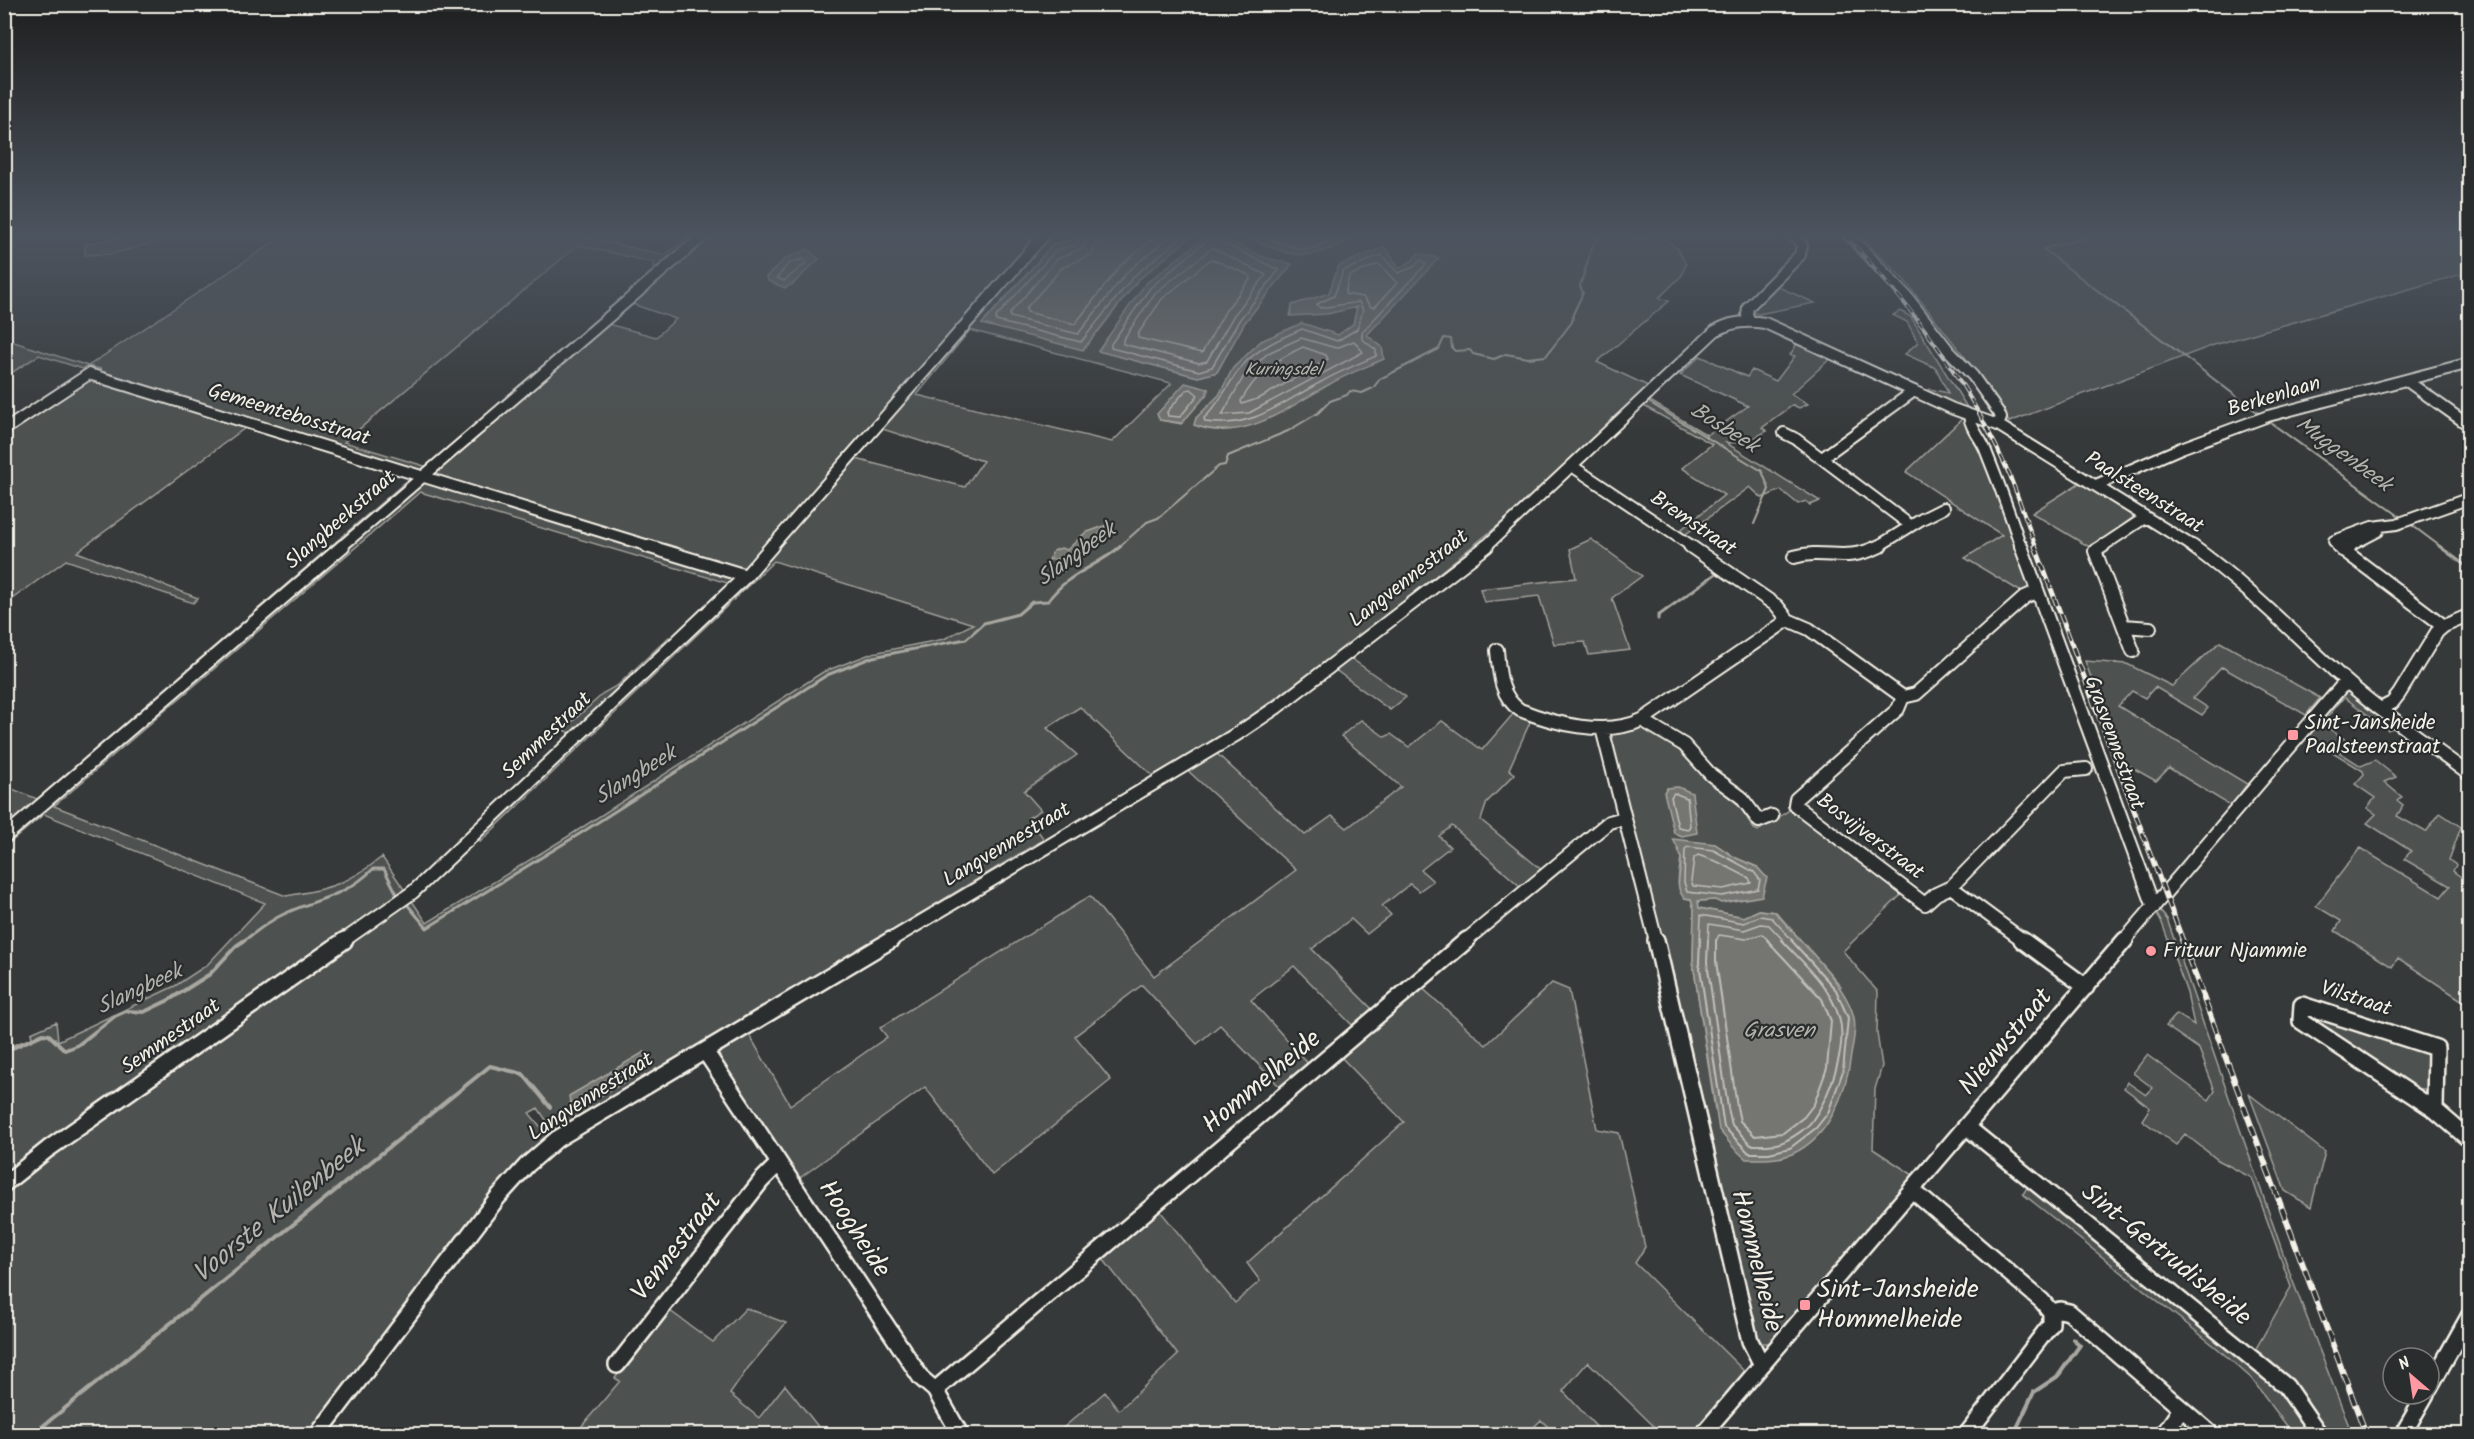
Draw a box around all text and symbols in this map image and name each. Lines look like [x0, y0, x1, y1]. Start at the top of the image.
water label: Kuringsdel [1245, 356, 1325, 385]
street label: Berkenlaan [2223, 367, 2325, 427]
street label: Gemeentebosstraat [204, 375, 375, 456]
water label: Bosbeek [1683, 394, 1768, 466]
water label: Muggenbeek [2287, 408, 2402, 504]
street label: Paalsteenstraat [2078, 443, 2211, 543]
street label: Slangbeekstraat [278, 461, 405, 578]
street label: Bremstraat [1643, 483, 1744, 566]
water label: Slangbeek [1030, 512, 1127, 596]
street label: Langvennestraat [1342, 521, 1477, 636]
street label: Grasvennestraat [2074, 671, 2154, 816]
street label: Semmestraat [494, 683, 601, 788]
place label: Sint-Jansheide Paalsteenstraat [2305, 707, 2441, 764]
marker: Sint-Jansheide Paalsteenstraat [2286, 728, 2300, 742]
water label: Slangbeek [588, 735, 687, 815]
street label: Bosvijverstraat [1809, 785, 1932, 889]
street label: Langvennestraat [937, 793, 1078, 896]
place label: Frituur Njammie [2163, 935, 2307, 968]
marker: Frituur Njammie [2144, 944, 2158, 958]
water label: Slangbeek [91, 953, 192, 1025]
street label: Vilstraat [2316, 972, 2397, 1026]
street label: Nieuwstraat [1948, 978, 2064, 1105]
street label: Semmestraat [114, 990, 228, 1084]
water label: Grasven [1743, 1014, 1817, 1049]
street label: Hommelheide [1193, 1019, 1331, 1145]
street label: Langvennestraat [521, 1043, 661, 1150]
water label: Voorste Kuilenbeek [183, 1125, 378, 1295]
street label: Hoogheide [806, 1172, 902, 1287]
street label: Sint-Gertrudisheide [2071, 1173, 2261, 1338]
street label: Vennestraat [621, 1182, 734, 1311]
street label: Hommelheide [1718, 1185, 1794, 1337]
place label: Sint-Jansheide Hommelheide [1817, 1269, 1979, 1341]
marker: Sint-Jansheide Hommelheide [1798, 1298, 1812, 1312]
north arrow [2381, 1346, 2441, 1406]
text: N [2394, 1351, 2415, 1378]

